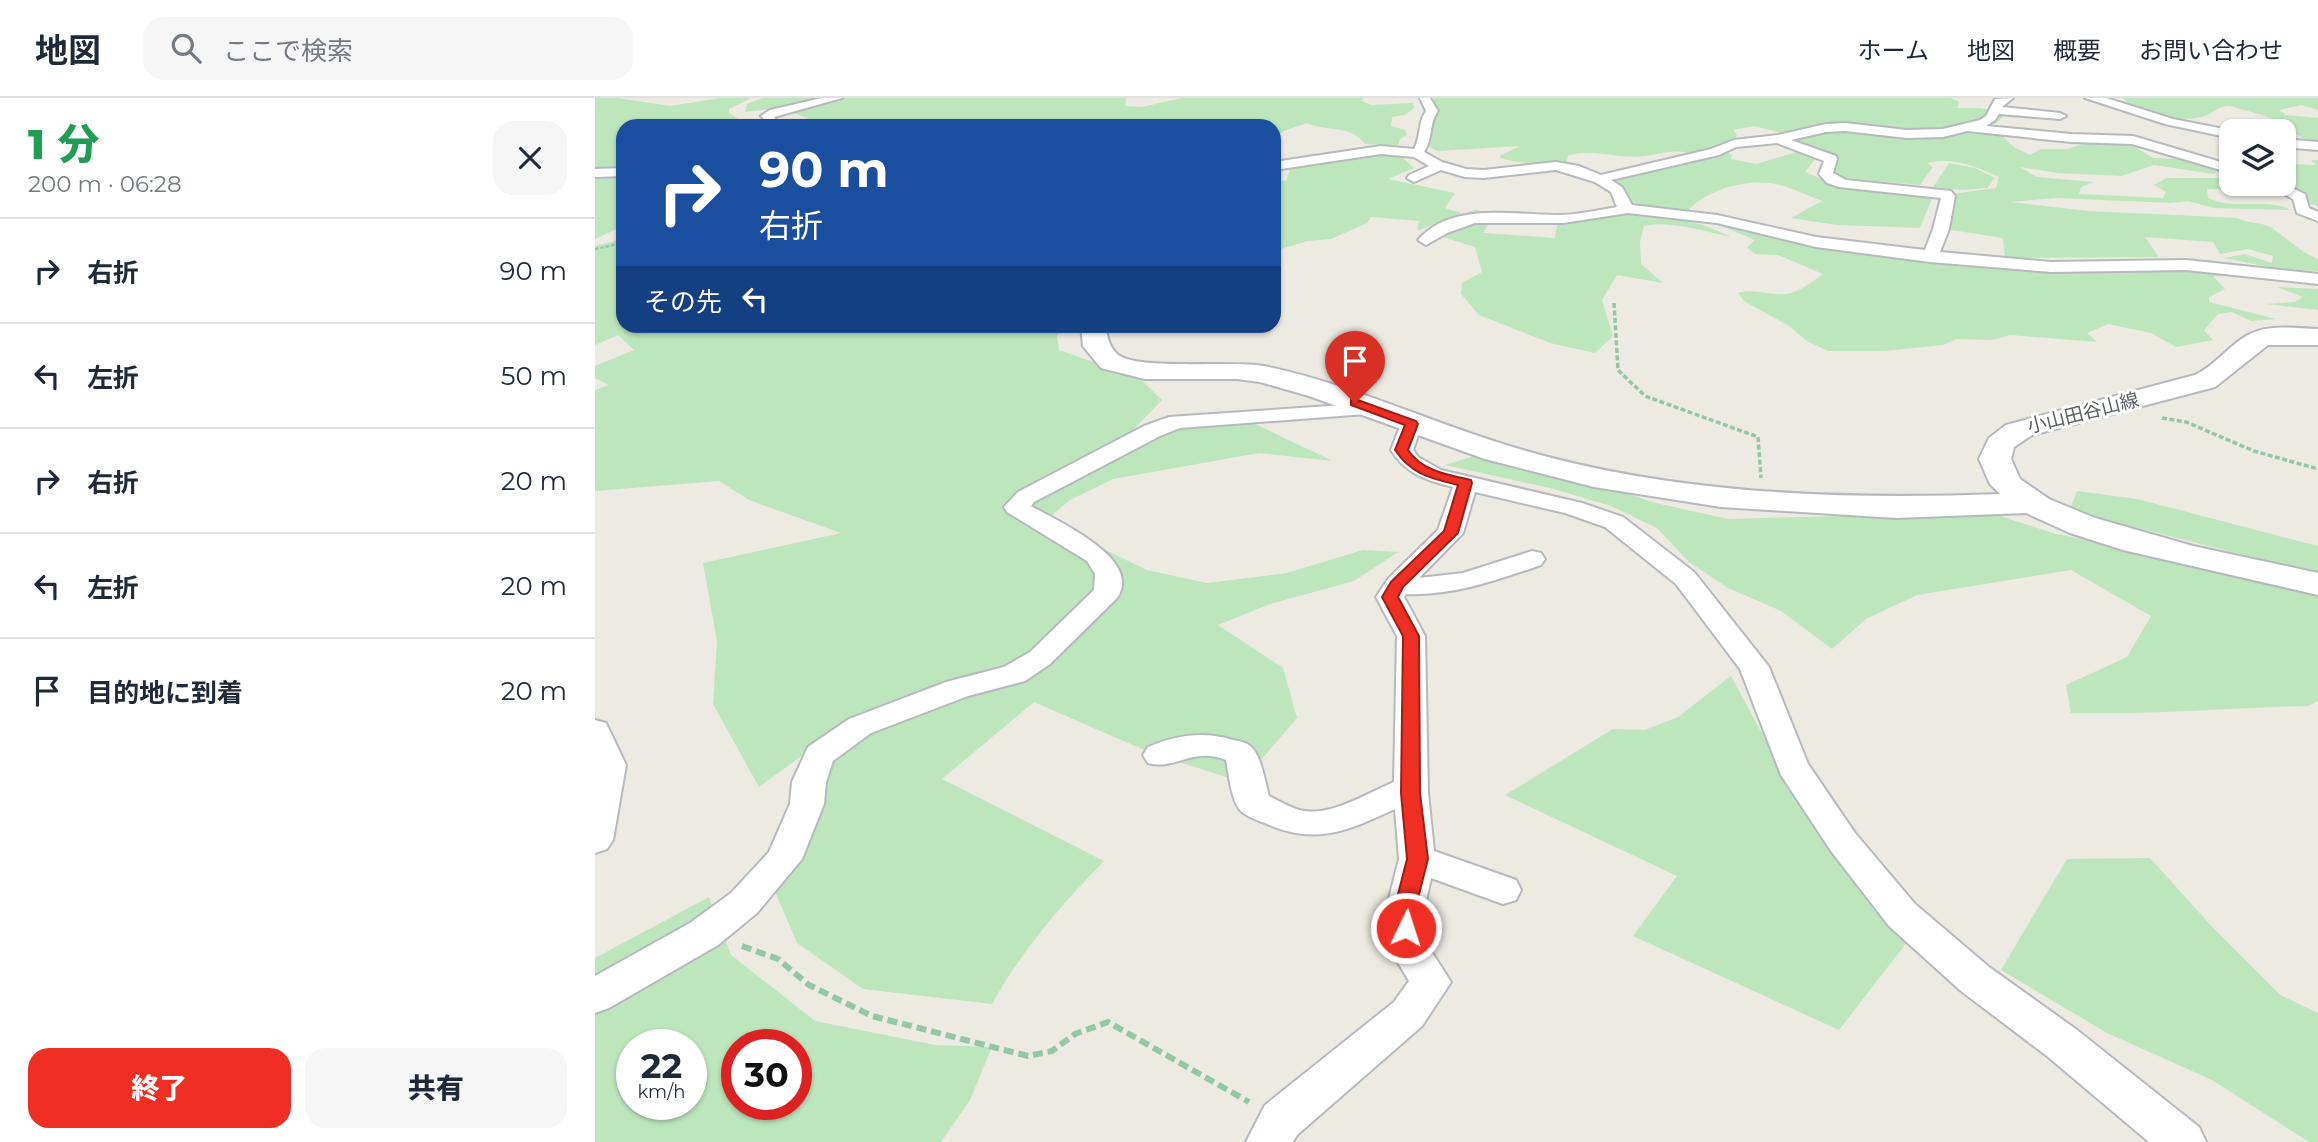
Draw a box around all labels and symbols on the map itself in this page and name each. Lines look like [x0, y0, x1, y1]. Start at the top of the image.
pin [1325, 331, 1385, 403]
street label: 小山田谷山線 [2025, 388, 2141, 438]
position arrow [1369, 891, 1443, 965]
speed limit sign: 30 [721, 1029, 812, 1120]

